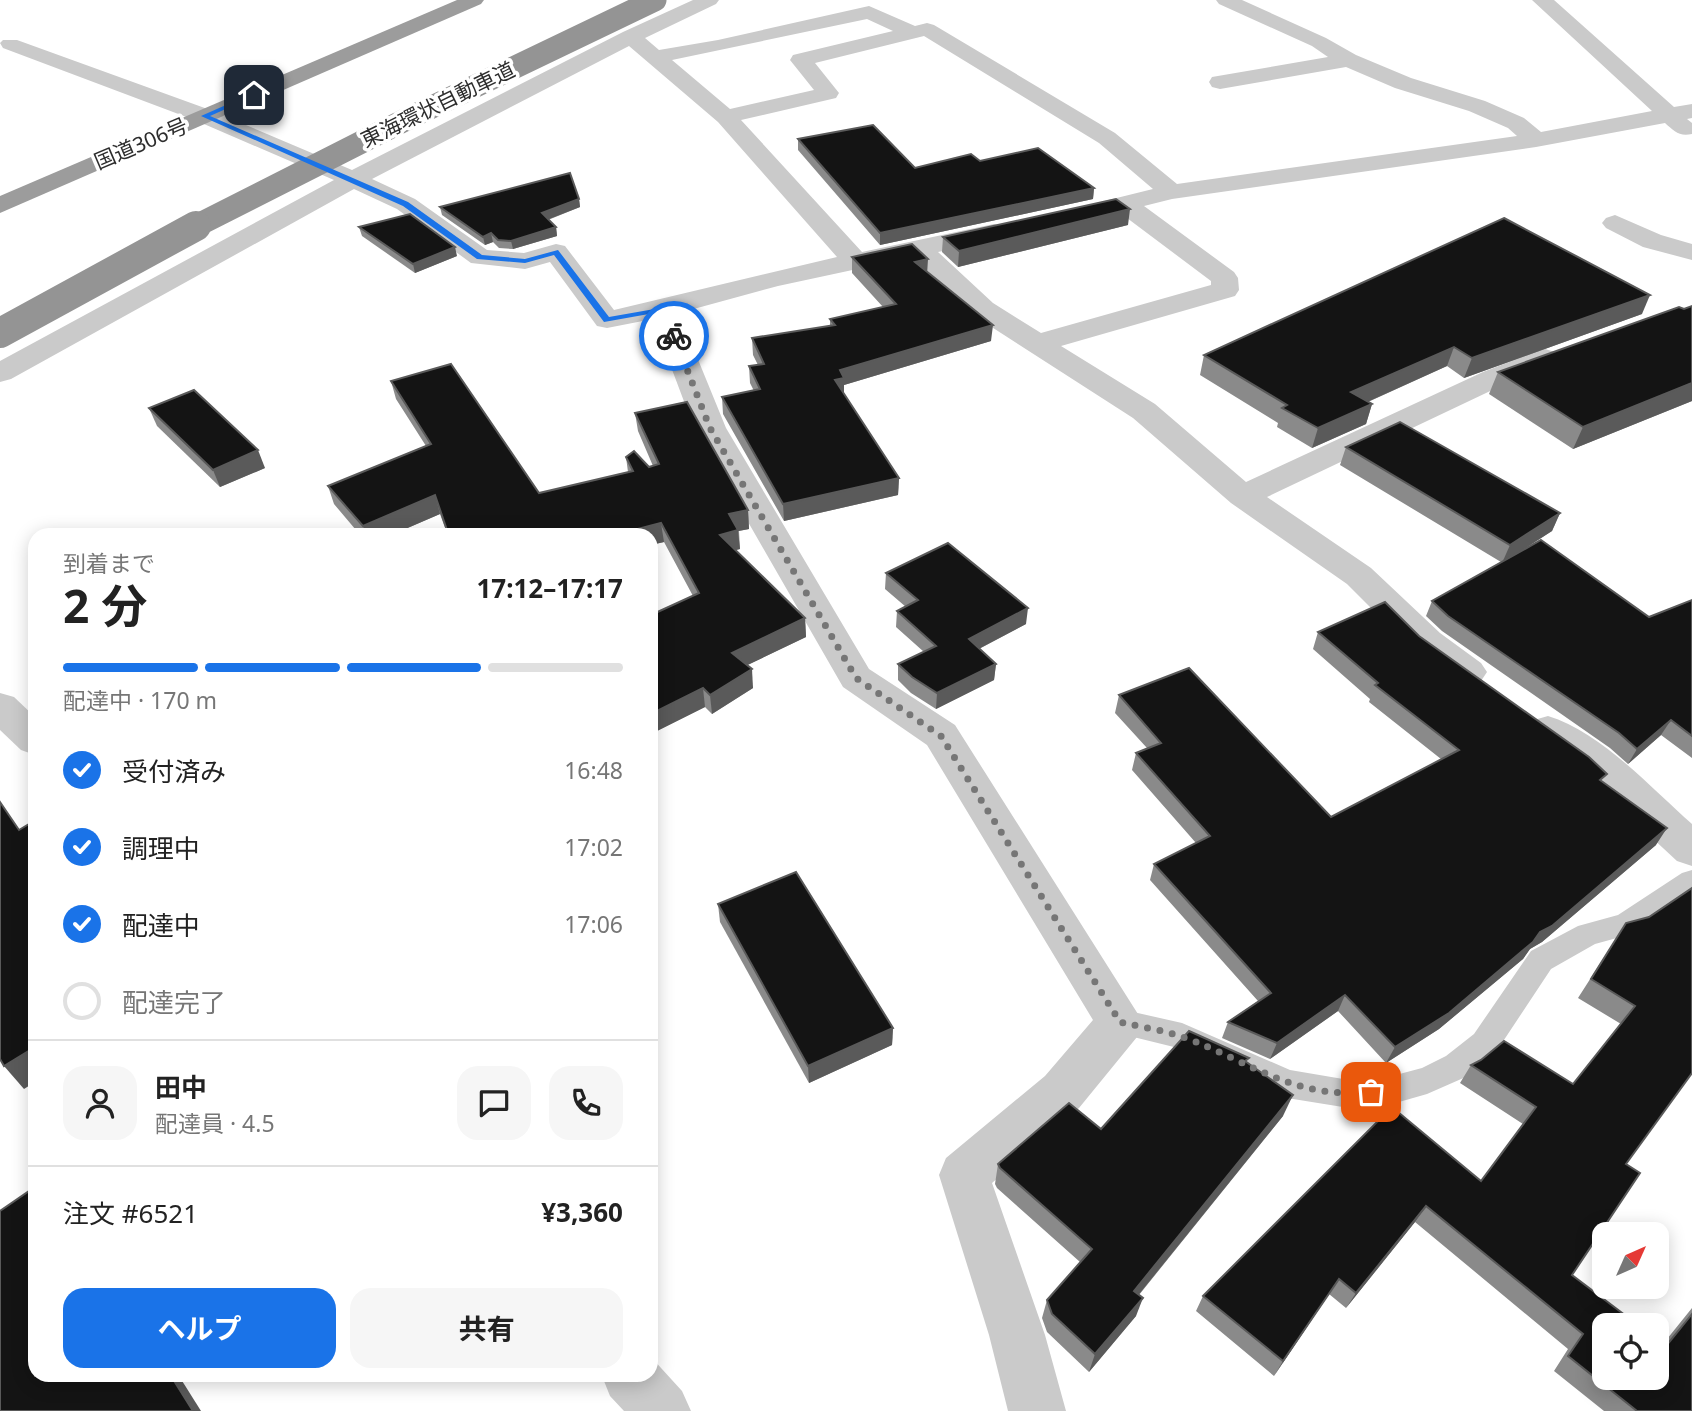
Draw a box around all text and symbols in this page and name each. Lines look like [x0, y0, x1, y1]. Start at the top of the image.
street label: 東海環状自動車道 [356, 55, 519, 154]
pin [224, 65, 284, 125]
icon: home [235, 76, 273, 114]
street label: 国道306号 [90, 111, 192, 175]
courier [639, 301, 709, 371]
icon: bike [655, 317, 693, 355]
text: 到着まで [63, 547, 155, 579]
text: 17:12–17:17 [476, 570, 623, 606]
text: 2 分 [63, 574, 147, 636]
text: 配達中 · 170 m [63, 684, 217, 716]
icon: check [63, 751, 101, 789]
text: 受付済み [122, 753, 226, 789]
text: 16:48 [564, 754, 623, 786]
icon: check [63, 828, 101, 866]
text: 調理中 [122, 830, 200, 866]
text: 17:02 [564, 831, 623, 863]
icon: check [63, 905, 101, 943]
text: 配達中 [122, 907, 200, 943]
text: 17:06 [564, 908, 623, 940]
text: 配達完了 [122, 984, 226, 1020]
pin [1341, 1062, 1401, 1122]
button: person [63, 1066, 137, 1140]
button: chat [457, 1066, 531, 1140]
button: phone [549, 1066, 623, 1140]
text: 田中 [155, 1069, 207, 1105]
icon: bag [1352, 1073, 1390, 1111]
text: 配達員 · 4.5 [155, 1107, 275, 1139]
text: ¥3,360 [541, 1194, 623, 1230]
text: 注文 #6521 [63, 1195, 198, 1231]
north arrow [1592, 1222, 1670, 1298]
map controls [1592, 1222, 1669, 1390]
button: ヘルプ [63, 1288, 336, 1368]
button: 共有 [350, 1288, 623, 1368]
button: locate [1592, 1313, 1669, 1390]

